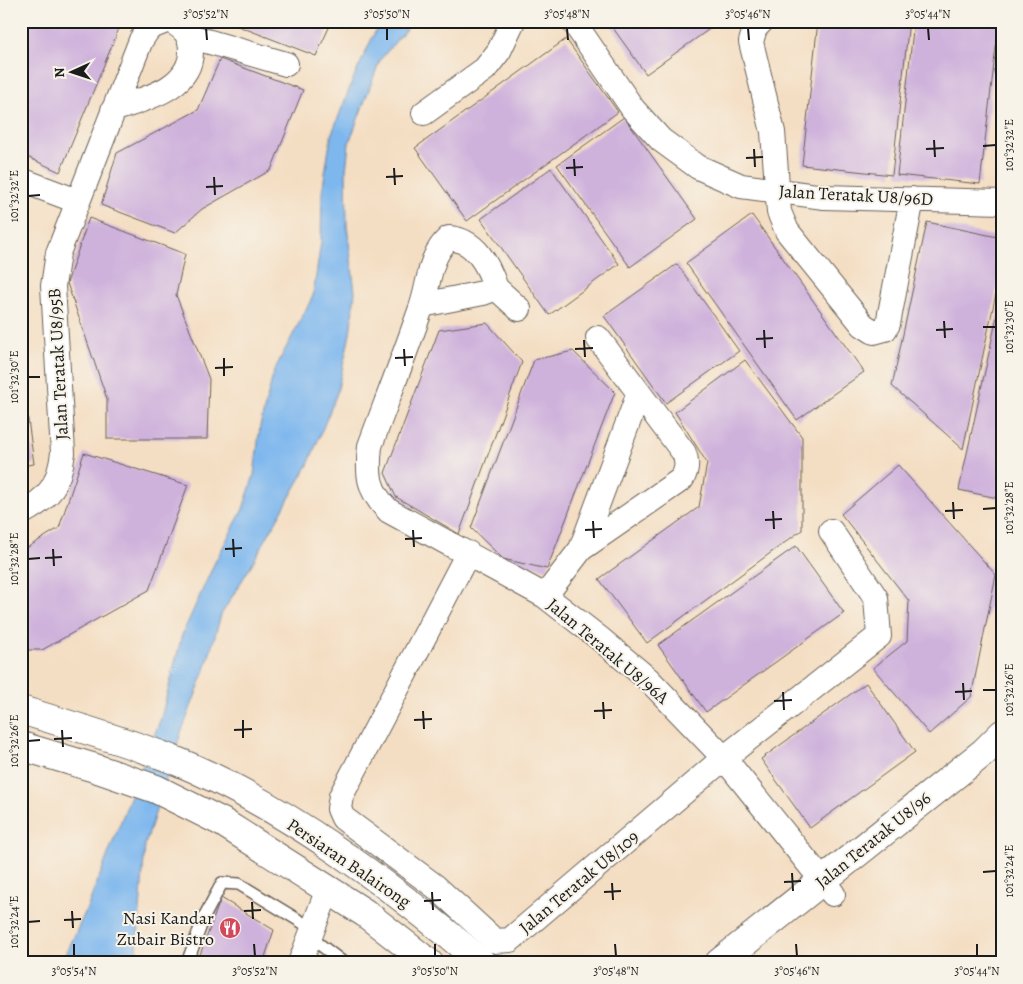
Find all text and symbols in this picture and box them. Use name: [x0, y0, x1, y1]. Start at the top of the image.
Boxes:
text: 3°05'52"N: [183, 6, 229, 22]
text: 3°05'50"N: [364, 6, 410, 22]
text: 3°05'48"N: [544, 6, 590, 22]
text: 3°05'46"N: [725, 6, 771, 22]
text: 3°05'44"N: [905, 6, 951, 22]
north arrow: [48, 48, 98, 98]
text: N: [50, 67, 69, 78]
text: 101°32'32"E: [1001, 119, 1017, 171]
text: 101°32'32"E: [6, 170, 22, 222]
street label: Jalan Teratak U8/96D: [778, 179, 934, 211]
street label: Jalan Teratak U8/95B: [42, 287, 74, 441]
text: 101°32'30"E: [1001, 300, 1017, 354]
text: 101°32'30"E: [6, 350, 22, 404]
text: 101°32'28"E: [1001, 481, 1017, 535]
text: 101°32'28"E: [6, 532, 22, 586]
street label: Jalan Teratak U8/96A: [542, 593, 675, 710]
text: 101°32'26"E: [1001, 664, 1017, 716]
text: 101°32'26"E: [6, 715, 22, 767]
street label: Jalan Teratak U8/96: [810, 786, 936, 894]
street label: Persiaran Balairong: [282, 813, 416, 913]
street label: Jalan Teratak U8/109: [514, 825, 644, 939]
text: 101°32'24"E: [1001, 845, 1017, 897]
text: 101°32'24"E: [6, 896, 22, 948]
place label: Nasi Kandar Zubair Bistro: [117, 906, 214, 951]
restaurant icon: Nasi Kandar Zubair Bistro: [218, 916, 242, 940]
text: 3°05'54"N: [51, 963, 97, 979]
text: 3°05'52"N: [232, 963, 278, 979]
text: 3°05'50"N: [412, 963, 458, 979]
text: 3°05'48"N: [593, 963, 639, 979]
text: 3°05'46"N: [774, 963, 820, 979]
text: 3°05'44"N: [954, 963, 1000, 979]

